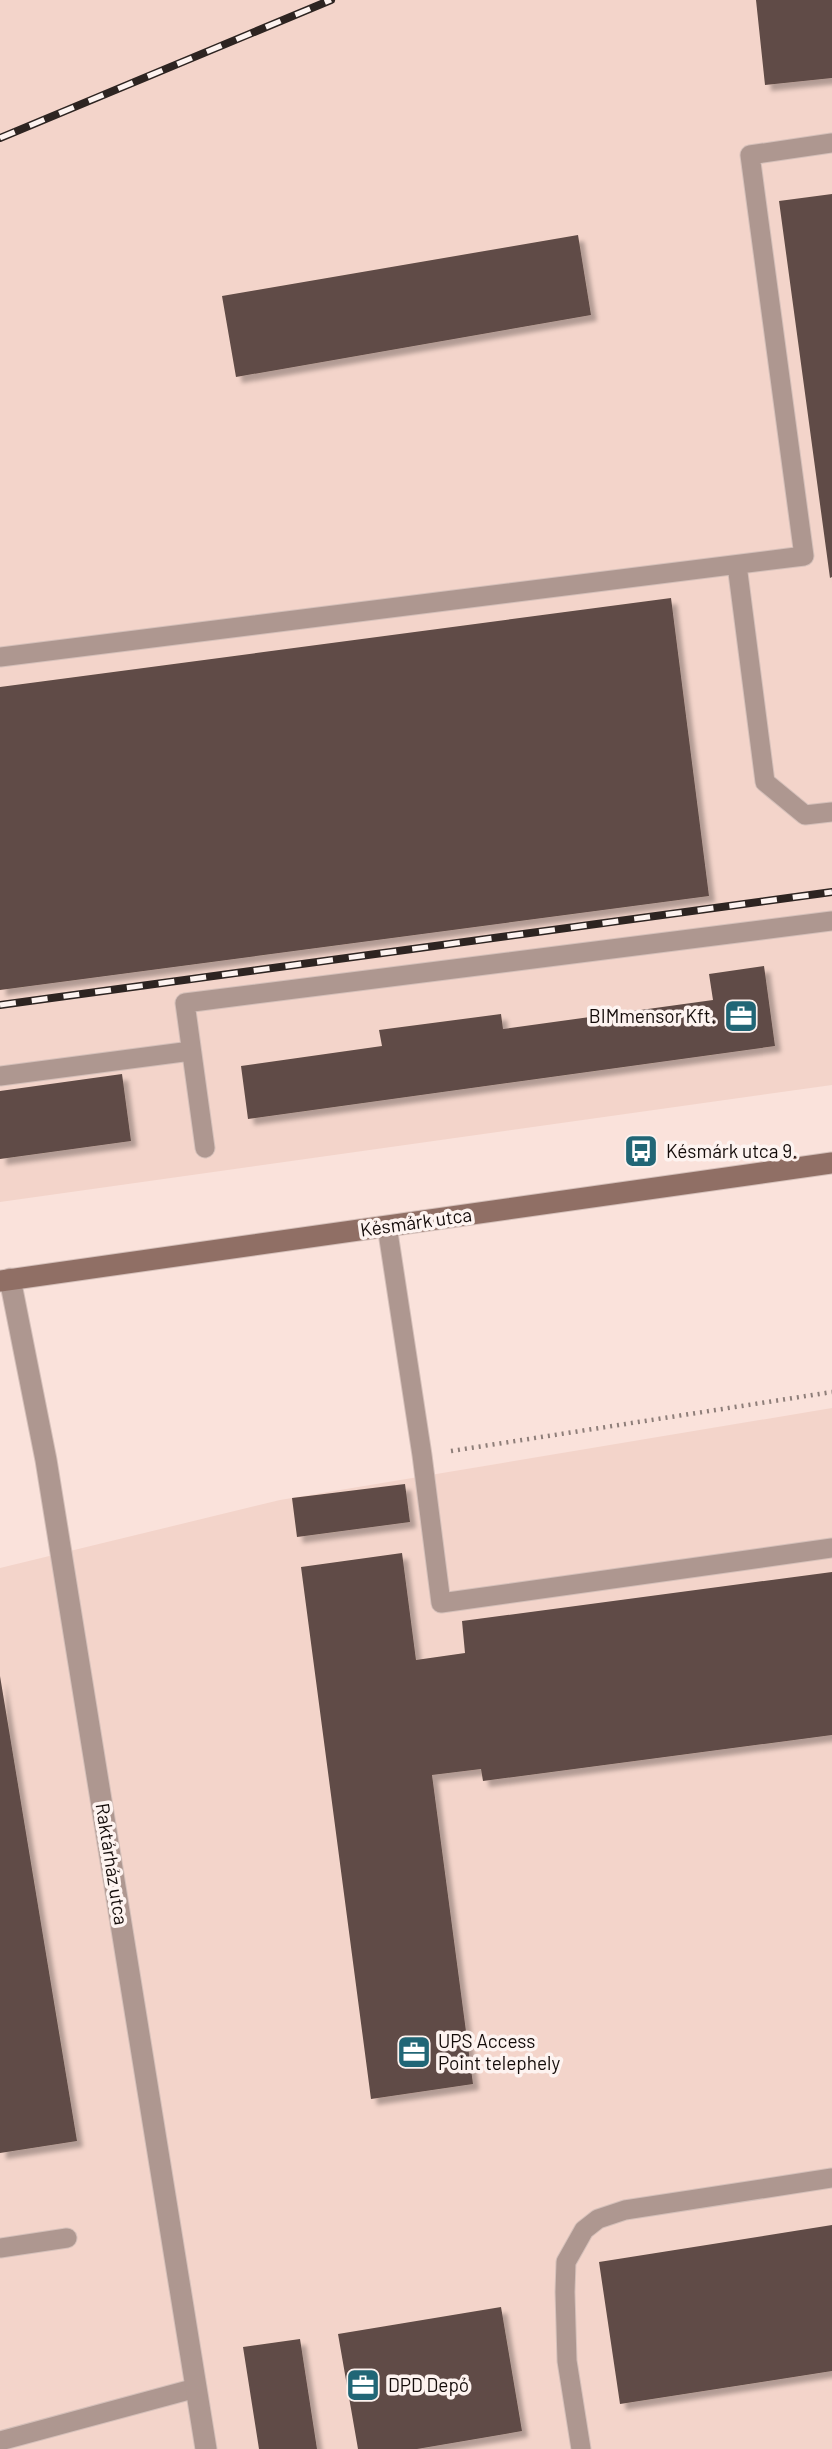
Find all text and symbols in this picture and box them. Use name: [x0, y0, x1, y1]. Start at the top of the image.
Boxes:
office icon: BIMmensor Kft.: [722, 997, 760, 1035]
place label: BIMmensor Kft.: [589, 1004, 716, 1027]
bus stop icon: Késmárk utca 9.: [622, 1132, 660, 1170]
place label: Késmárk utca 9.: [666, 1139, 797, 1162]
street label: Késmárk utca: [359, 1202, 473, 1241]
street label: Raktárház utca: [92, 1801, 133, 1926]
place label: UPS Access Point telephely: [438, 2029, 560, 2074]
office icon: UPS Access Point telephely: [395, 2033, 433, 2071]
office icon: DPD Depó: [344, 2366, 382, 2404]
place label: DPD Depó: [388, 2373, 469, 2396]

